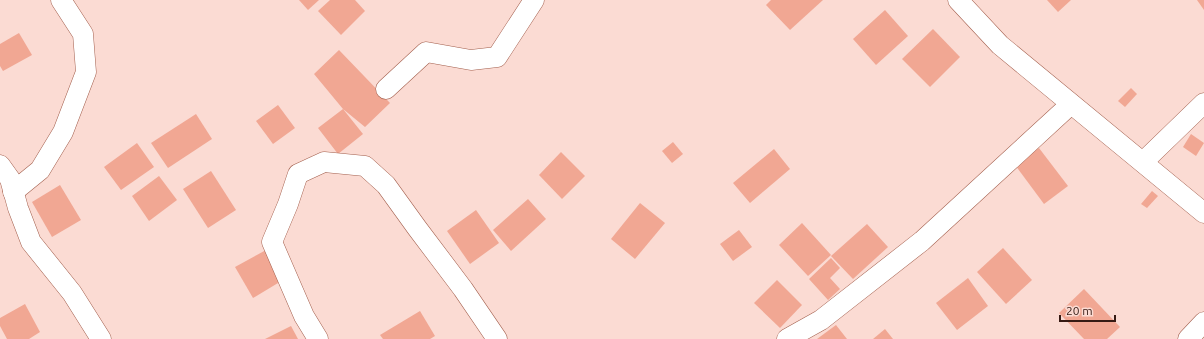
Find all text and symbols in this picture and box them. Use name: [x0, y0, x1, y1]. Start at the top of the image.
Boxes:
scale bar: [1060, 297, 1115, 323]
text: 20 m: [1066, 304, 1093, 317]

